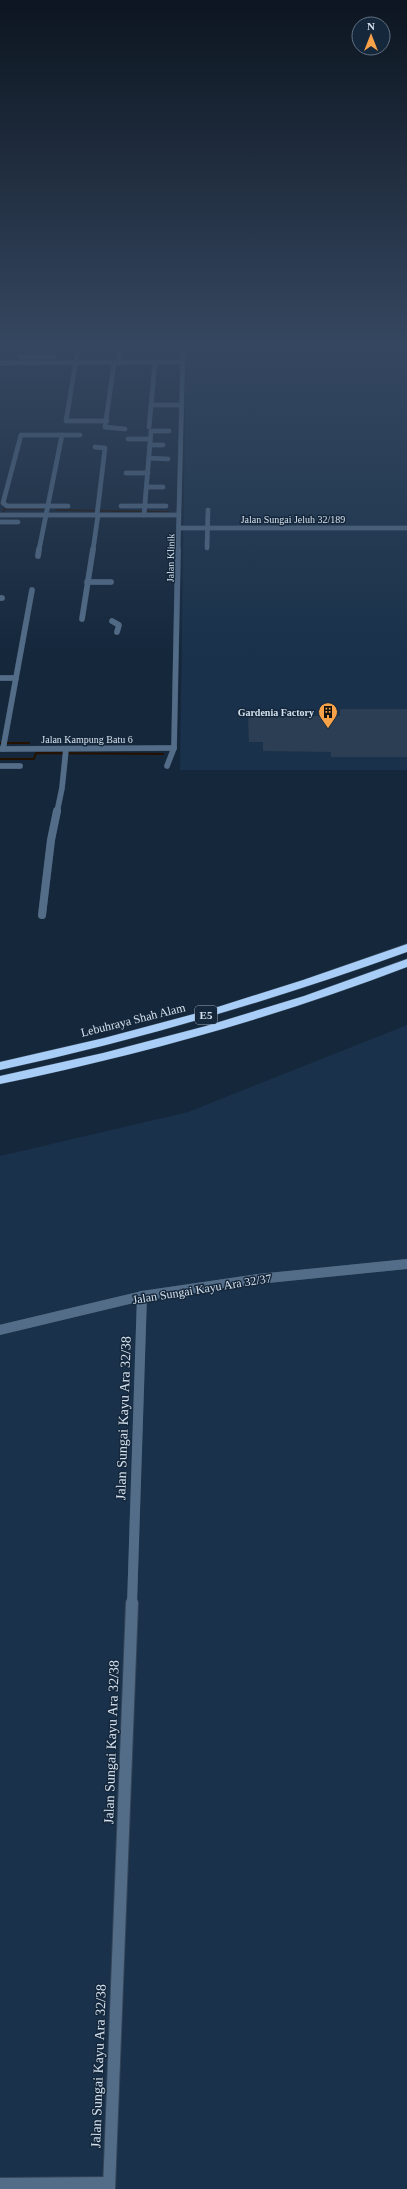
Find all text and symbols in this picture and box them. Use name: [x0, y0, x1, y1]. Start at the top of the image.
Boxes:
north arrow: [351, 16, 391, 56]
text: N: [367, 20, 375, 32]
street label: Jalan Sungai Jeluh 32/189: [241, 514, 345, 525]
street label: Jalan Klinik: [165, 534, 176, 582]
building icon: Gardenia Factory: [317, 701, 339, 729]
place label: Gardenia Factory: [238, 707, 314, 718]
street label: Jalan Kampung Batu 6: [41, 734, 133, 745]
street label: Lebuhraya Shah Alam: [79, 1000, 187, 1040]
road number: E5: [195, 1006, 217, 1024]
street label: Jalan Sungai Kayu Ara 32/37: [131, 1271, 273, 1307]
street label: Jalan Sungai Kayu Ara 32/38: [113, 1336, 134, 1500]
street label: Jalan Sungai Kayu Ara 32/38: [101, 1660, 122, 1824]
street label: Jalan Sungai Kayu Ara 32/38: [88, 1984, 109, 2148]

